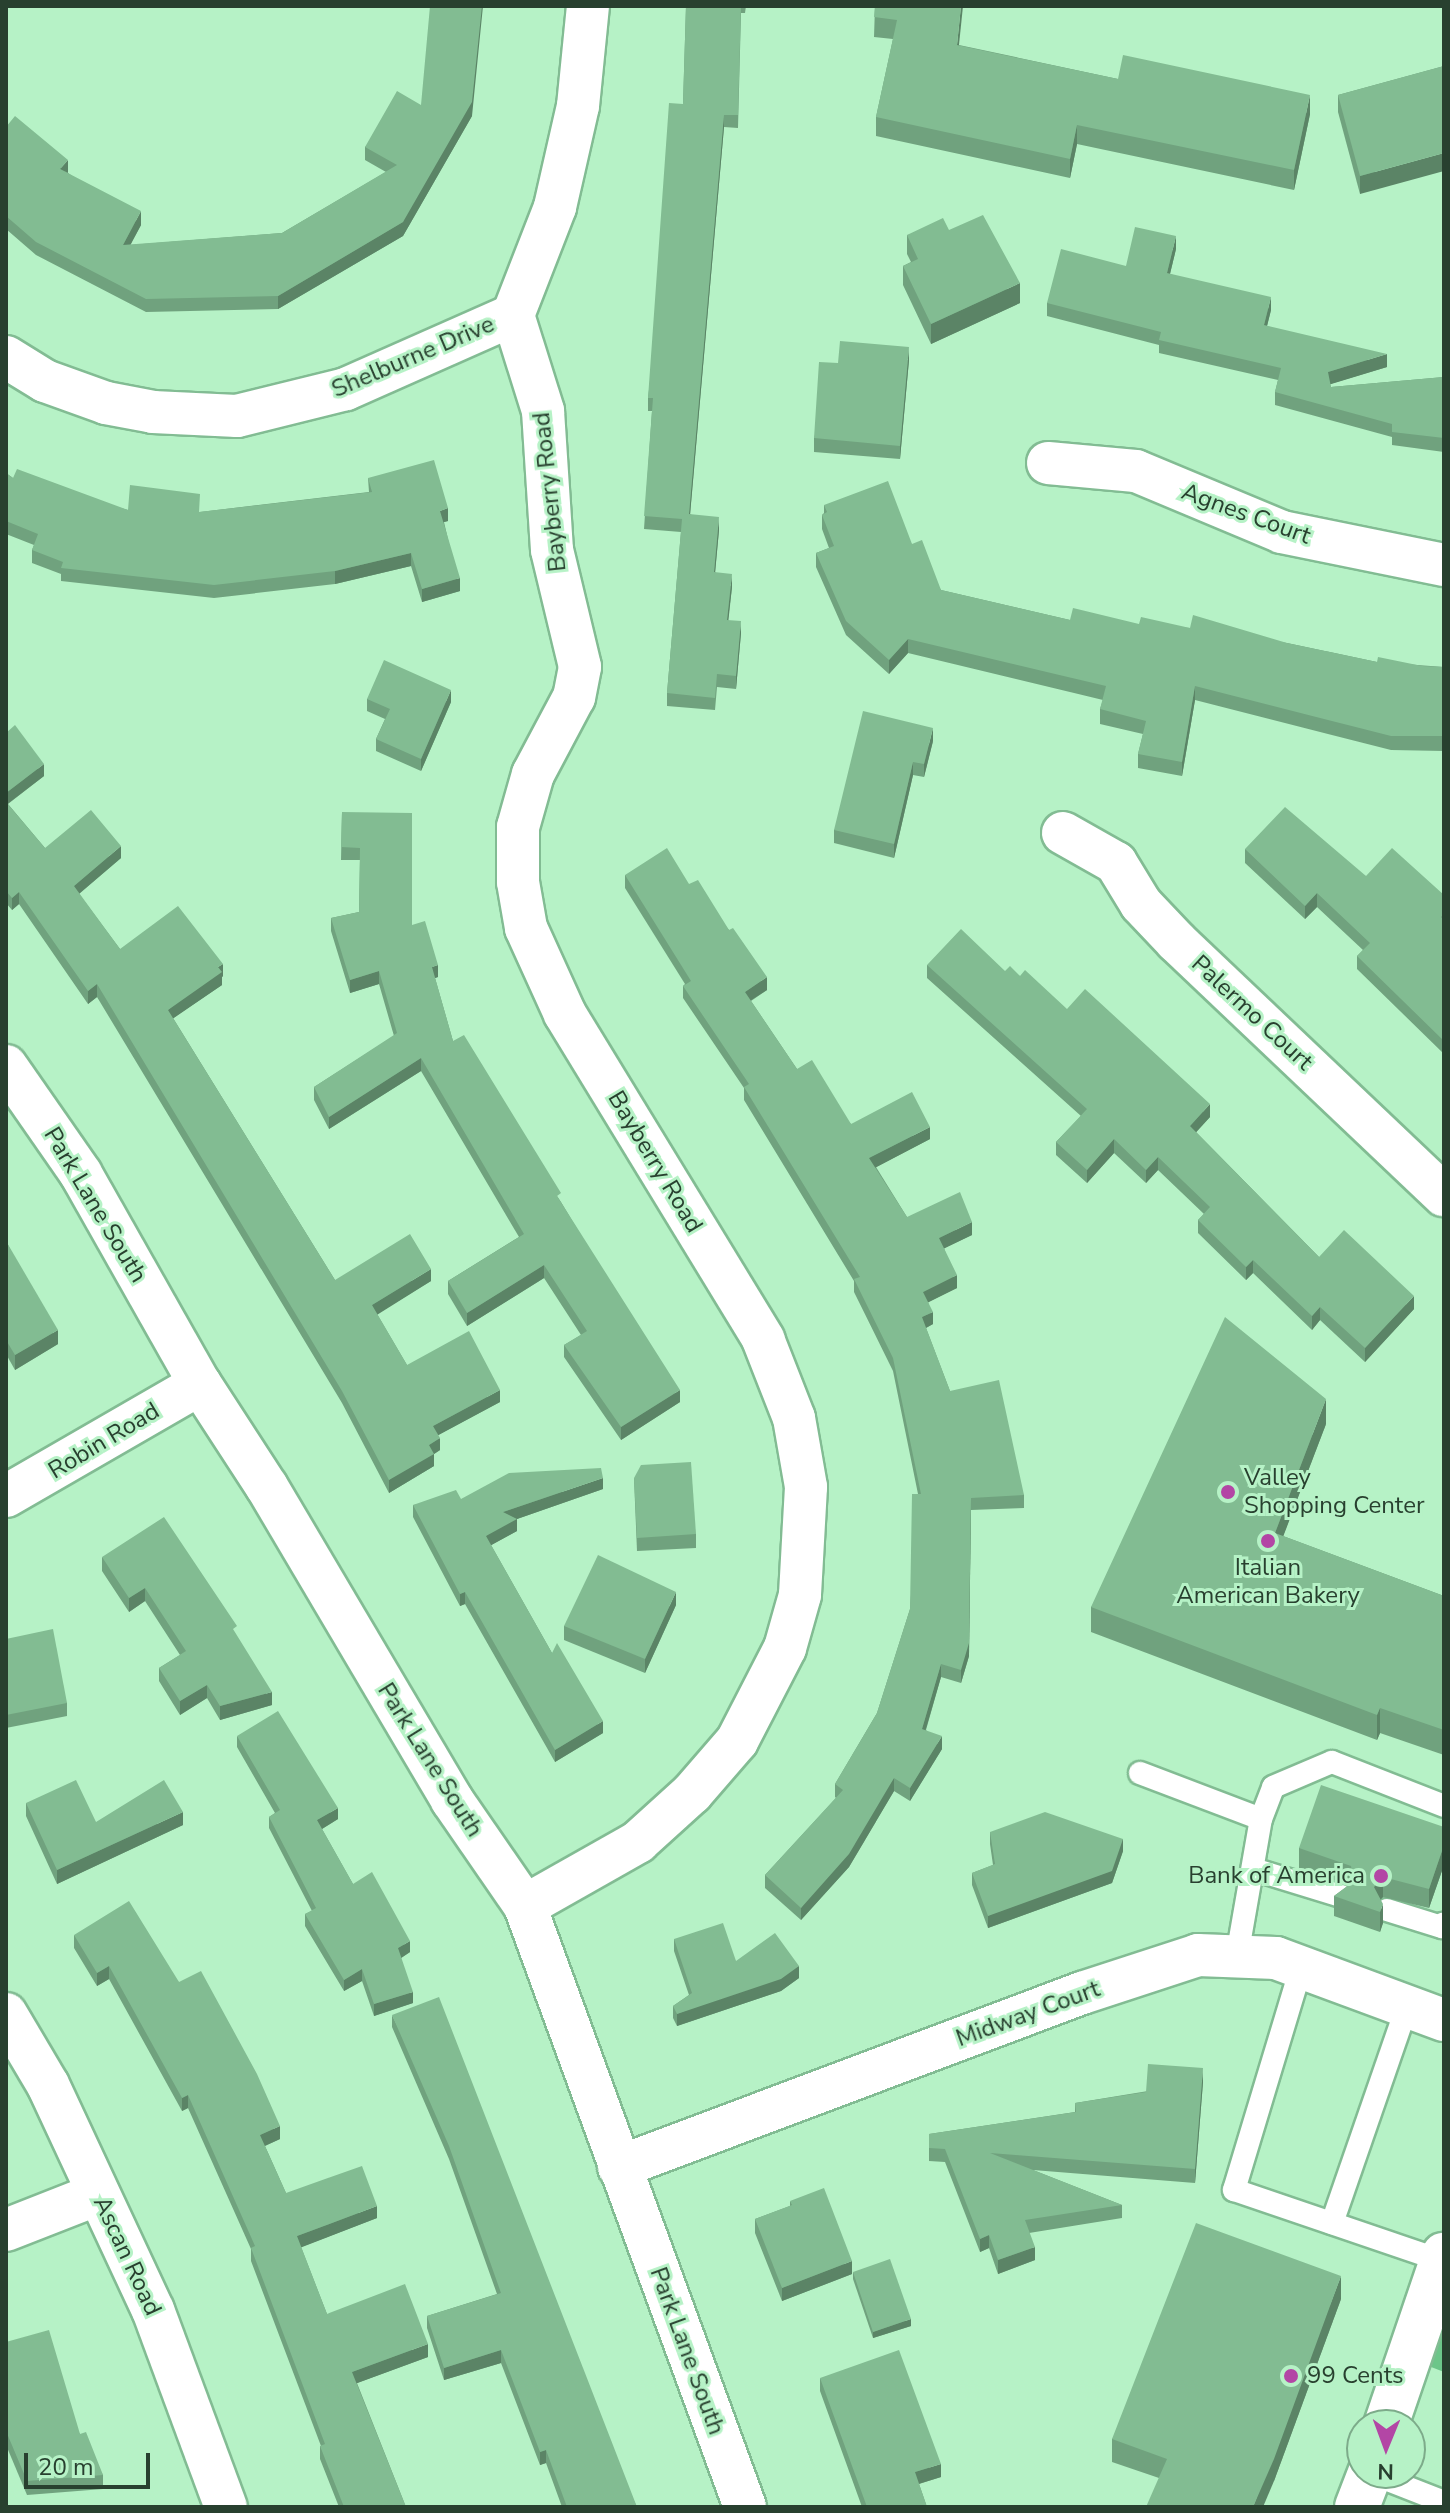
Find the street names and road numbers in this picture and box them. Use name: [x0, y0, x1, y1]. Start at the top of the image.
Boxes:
street label: Shelburne Drive: [327, 310, 499, 404]
street label: Bayberry Road: [527, 411, 573, 573]
street label: Agnes Court: [1178, 477, 1314, 551]
street label: Palermo Court: [1185, 949, 1319, 1077]
street label: Bayberry Road: [601, 1086, 709, 1238]
street label: Park Lane South: [37, 1122, 153, 1288]
street label: Robin Road: [43, 1397, 165, 1485]
street label: Park Lane South: [371, 1678, 489, 1842]
street label: Midway Court: [952, 1975, 1104, 2053]
street label: Ascan Road: [87, 2192, 167, 2320]
street label: Park Lane South: [643, 2263, 731, 2439]

